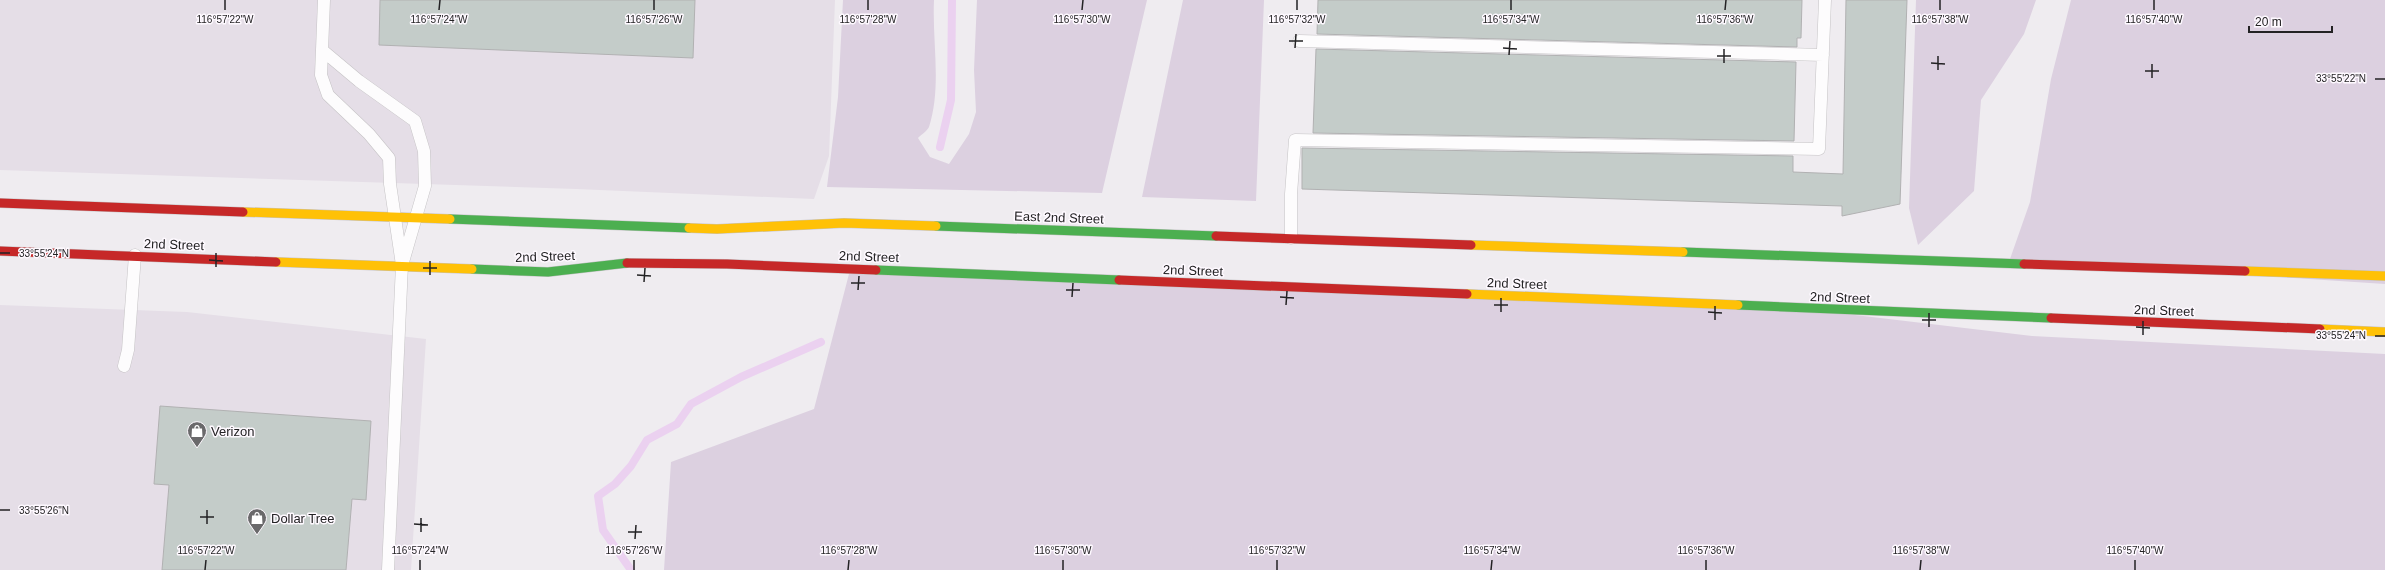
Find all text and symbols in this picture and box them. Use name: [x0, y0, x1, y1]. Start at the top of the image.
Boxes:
scale bar: [2249, 8, 2332, 34]
text: 116°57'22"W: [196, 14, 254, 25]
text: 116°57'24"W: [410, 14, 468, 25]
text: 116°57'26"W: [625, 14, 683, 25]
text: 116°57'28"W: [839, 14, 897, 25]
text: 116°57'30"W: [1053, 14, 1111, 25]
text: 116°57'32"W: [1268, 14, 1326, 25]
text: 116°57'34"W: [1482, 14, 1540, 25]
text: 116°57'36"W: [1696, 14, 1754, 25]
text: 116°57'38"W: [1911, 14, 1969, 25]
text: 116°57'40"W: [2125, 14, 2183, 25]
text: 20 m: [2255, 15, 2282, 29]
text: 33°55'22"N: [2316, 73, 2366, 84]
street label: East 2nd Street: [1014, 208, 1104, 227]
street label: 2nd Street: [144, 236, 205, 253]
text: 33°55'24"N: [19, 248, 69, 259]
street label: 2nd Street: [515, 248, 576, 265]
street label: 2nd Street: [839, 248, 900, 265]
street label: 2nd Street: [1163, 262, 1224, 279]
street label: 2nd Street: [1487, 275, 1548, 292]
street label: 2nd Street: [1810, 289, 1871, 306]
street label: 2nd Street: [2134, 302, 2195, 319]
text: 33°55'24"N: [2316, 330, 2366, 341]
shop icon: Verizon: [186, 420, 208, 448]
place label: Verizon: [211, 424, 254, 439]
text: 33°55'26"N: [19, 505, 69, 516]
shop icon: Dollar Tree: [246, 507, 268, 535]
place label: Dollar Tree: [271, 511, 335, 526]
text: 116°57'22"W: [177, 545, 235, 556]
text: 116°57'24"W: [391, 545, 449, 556]
text: 116°57'26"W: [605, 545, 663, 556]
text: 116°57'28"W: [820, 545, 878, 556]
text: 116°57'30"W: [1034, 545, 1092, 556]
text: 116°57'32"W: [1248, 545, 1306, 556]
text: 116°57'34"W: [1463, 545, 1521, 556]
text: 116°57'36"W: [1677, 545, 1735, 556]
text: 116°57'38"W: [1892, 545, 1950, 556]
text: 116°57'40"W: [2106, 545, 2164, 556]

